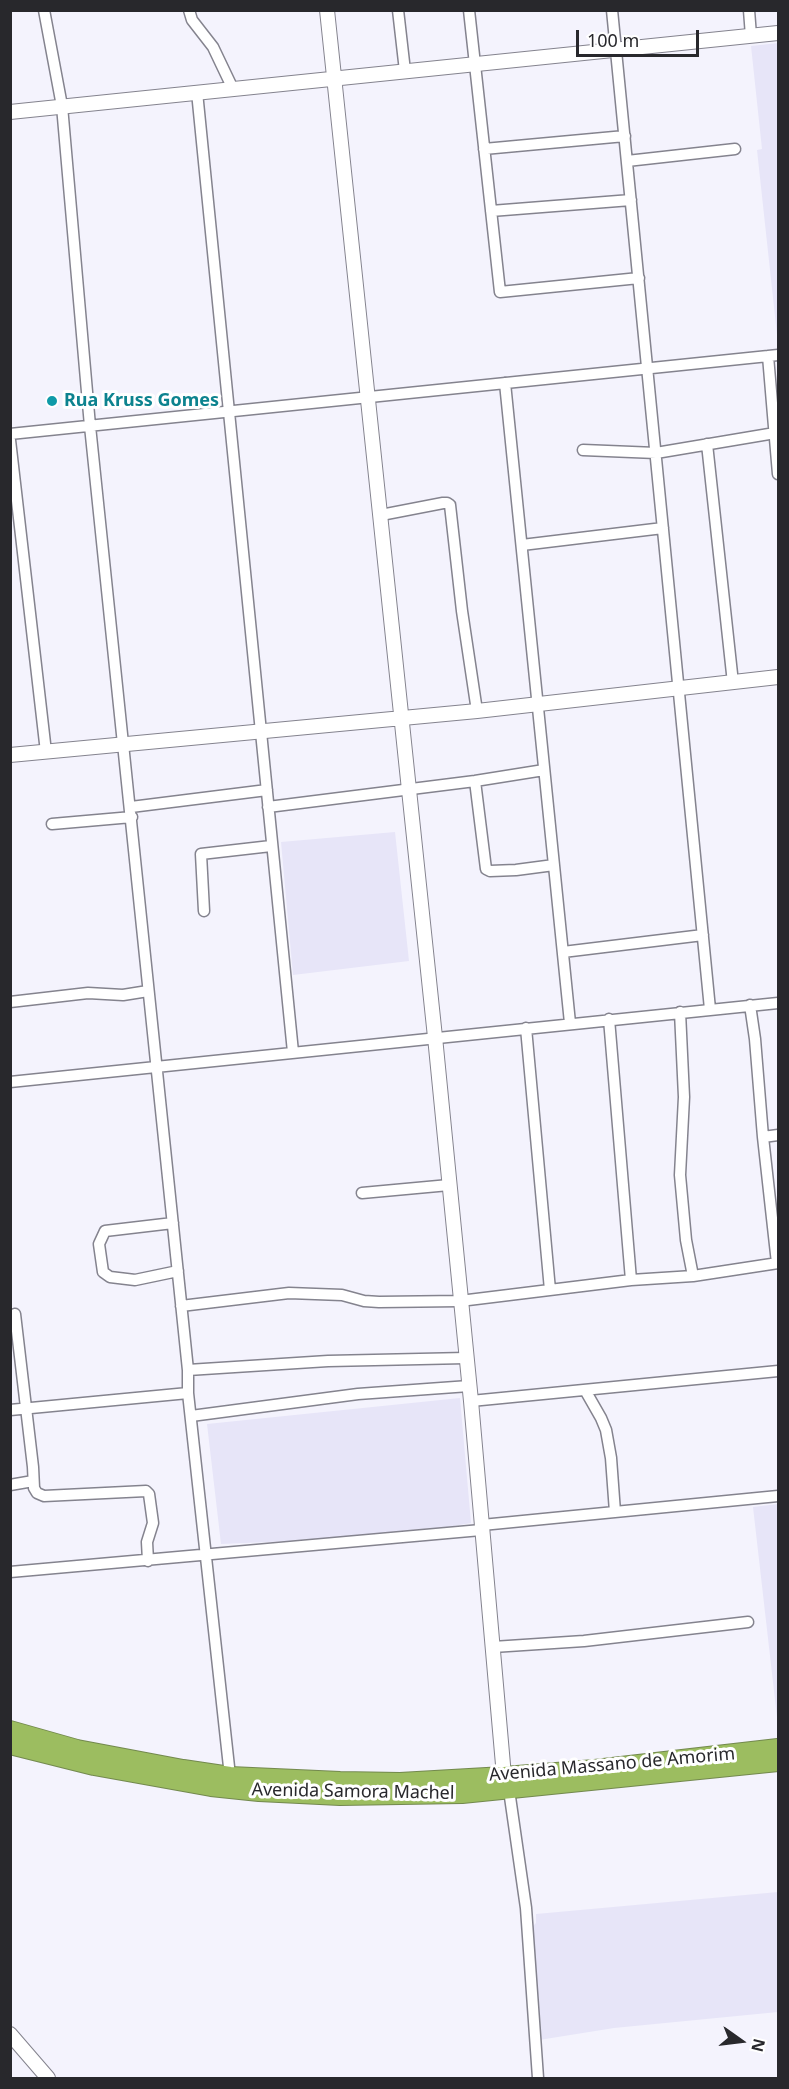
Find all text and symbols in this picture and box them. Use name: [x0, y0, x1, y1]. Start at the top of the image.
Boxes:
scale bar: [579, 18, 702, 56]
text: 100 m: [587, 28, 639, 52]
place label: Rua Kruss Gomes: [64, 390, 219, 412]
marker: Rua Kruss Gomes: [45, 394, 59, 408]
street label: Avenida Massano de Amorim: [488, 1743, 736, 1787]
street label: Avenida Samora Machel: [251, 1779, 455, 1805]
north arrow: [711, 2011, 771, 2071]
text: N: [746, 2036, 771, 2054]

